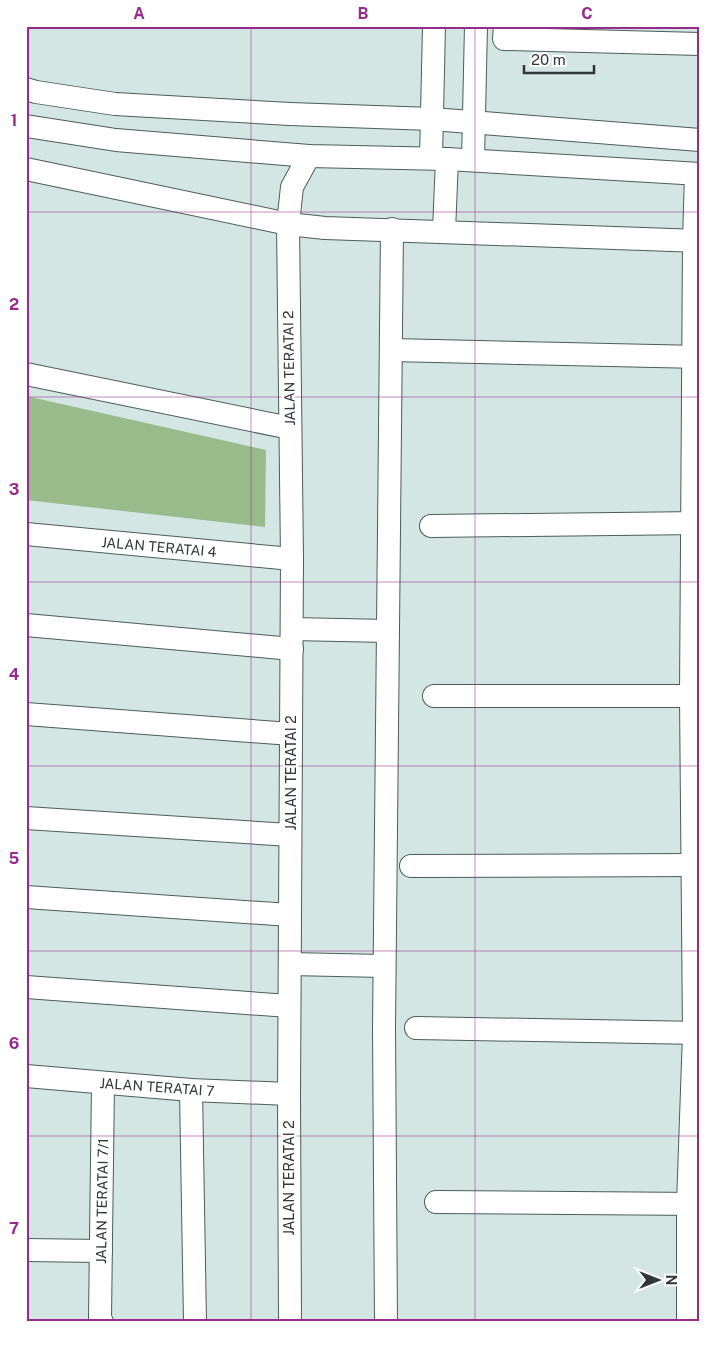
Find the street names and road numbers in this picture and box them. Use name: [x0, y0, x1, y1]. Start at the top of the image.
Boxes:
street label: JALAN TERATAI 2: [280, 310, 298, 426]
street label: JALAN TERATAI 4: [101, 534, 217, 560]
street label: JALAN TERATAI 2: [283, 715, 299, 831]
street label: JALAN TERATAI 7: [99, 1075, 215, 1099]
street label: JALAN TERATAI 2: [281, 1120, 297, 1236]
street label: JALAN TERATAI 7/1: [93, 1138, 111, 1264]

